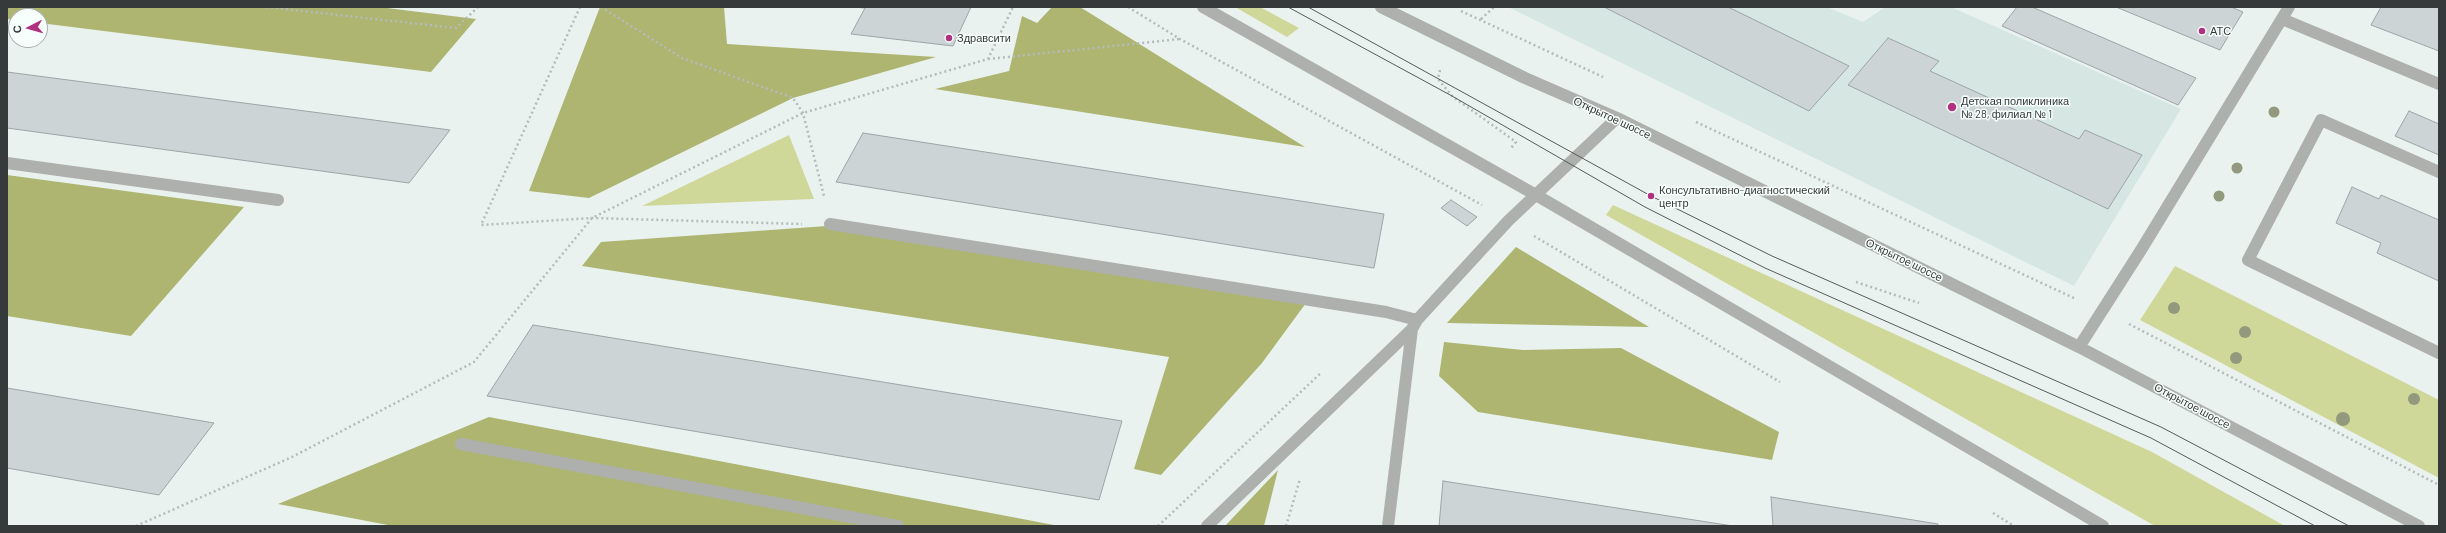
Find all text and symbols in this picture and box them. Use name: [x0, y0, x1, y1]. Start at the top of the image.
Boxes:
north arrow: [8, 8, 48, 48]
place label: АТС: [2210, 24, 2231, 38]
text: С: [10, 25, 23, 34]
marker: АТС: [2197, 26, 2207, 36]
place label: Здравсити: [957, 31, 1011, 45]
marker: Здравсити: [944, 33, 954, 43]
street label: Открытое шоссе: [1571, 94, 1653, 142]
place label: Детская поликлиника № 28, филиал № 1: [1961, 94, 2069, 120]
marker: Детская поликлиника № 28, филиал № 1: [1946, 101, 1958, 113]
place label: Консультативно-диагностический центр: [1659, 183, 1830, 209]
marker: Консультативно-диагностический центр: [1646, 191, 1656, 201]
street label: Открытое шоссе: [1863, 236, 1945, 284]
street label: Открытое шоссе: [2152, 380, 2232, 432]

